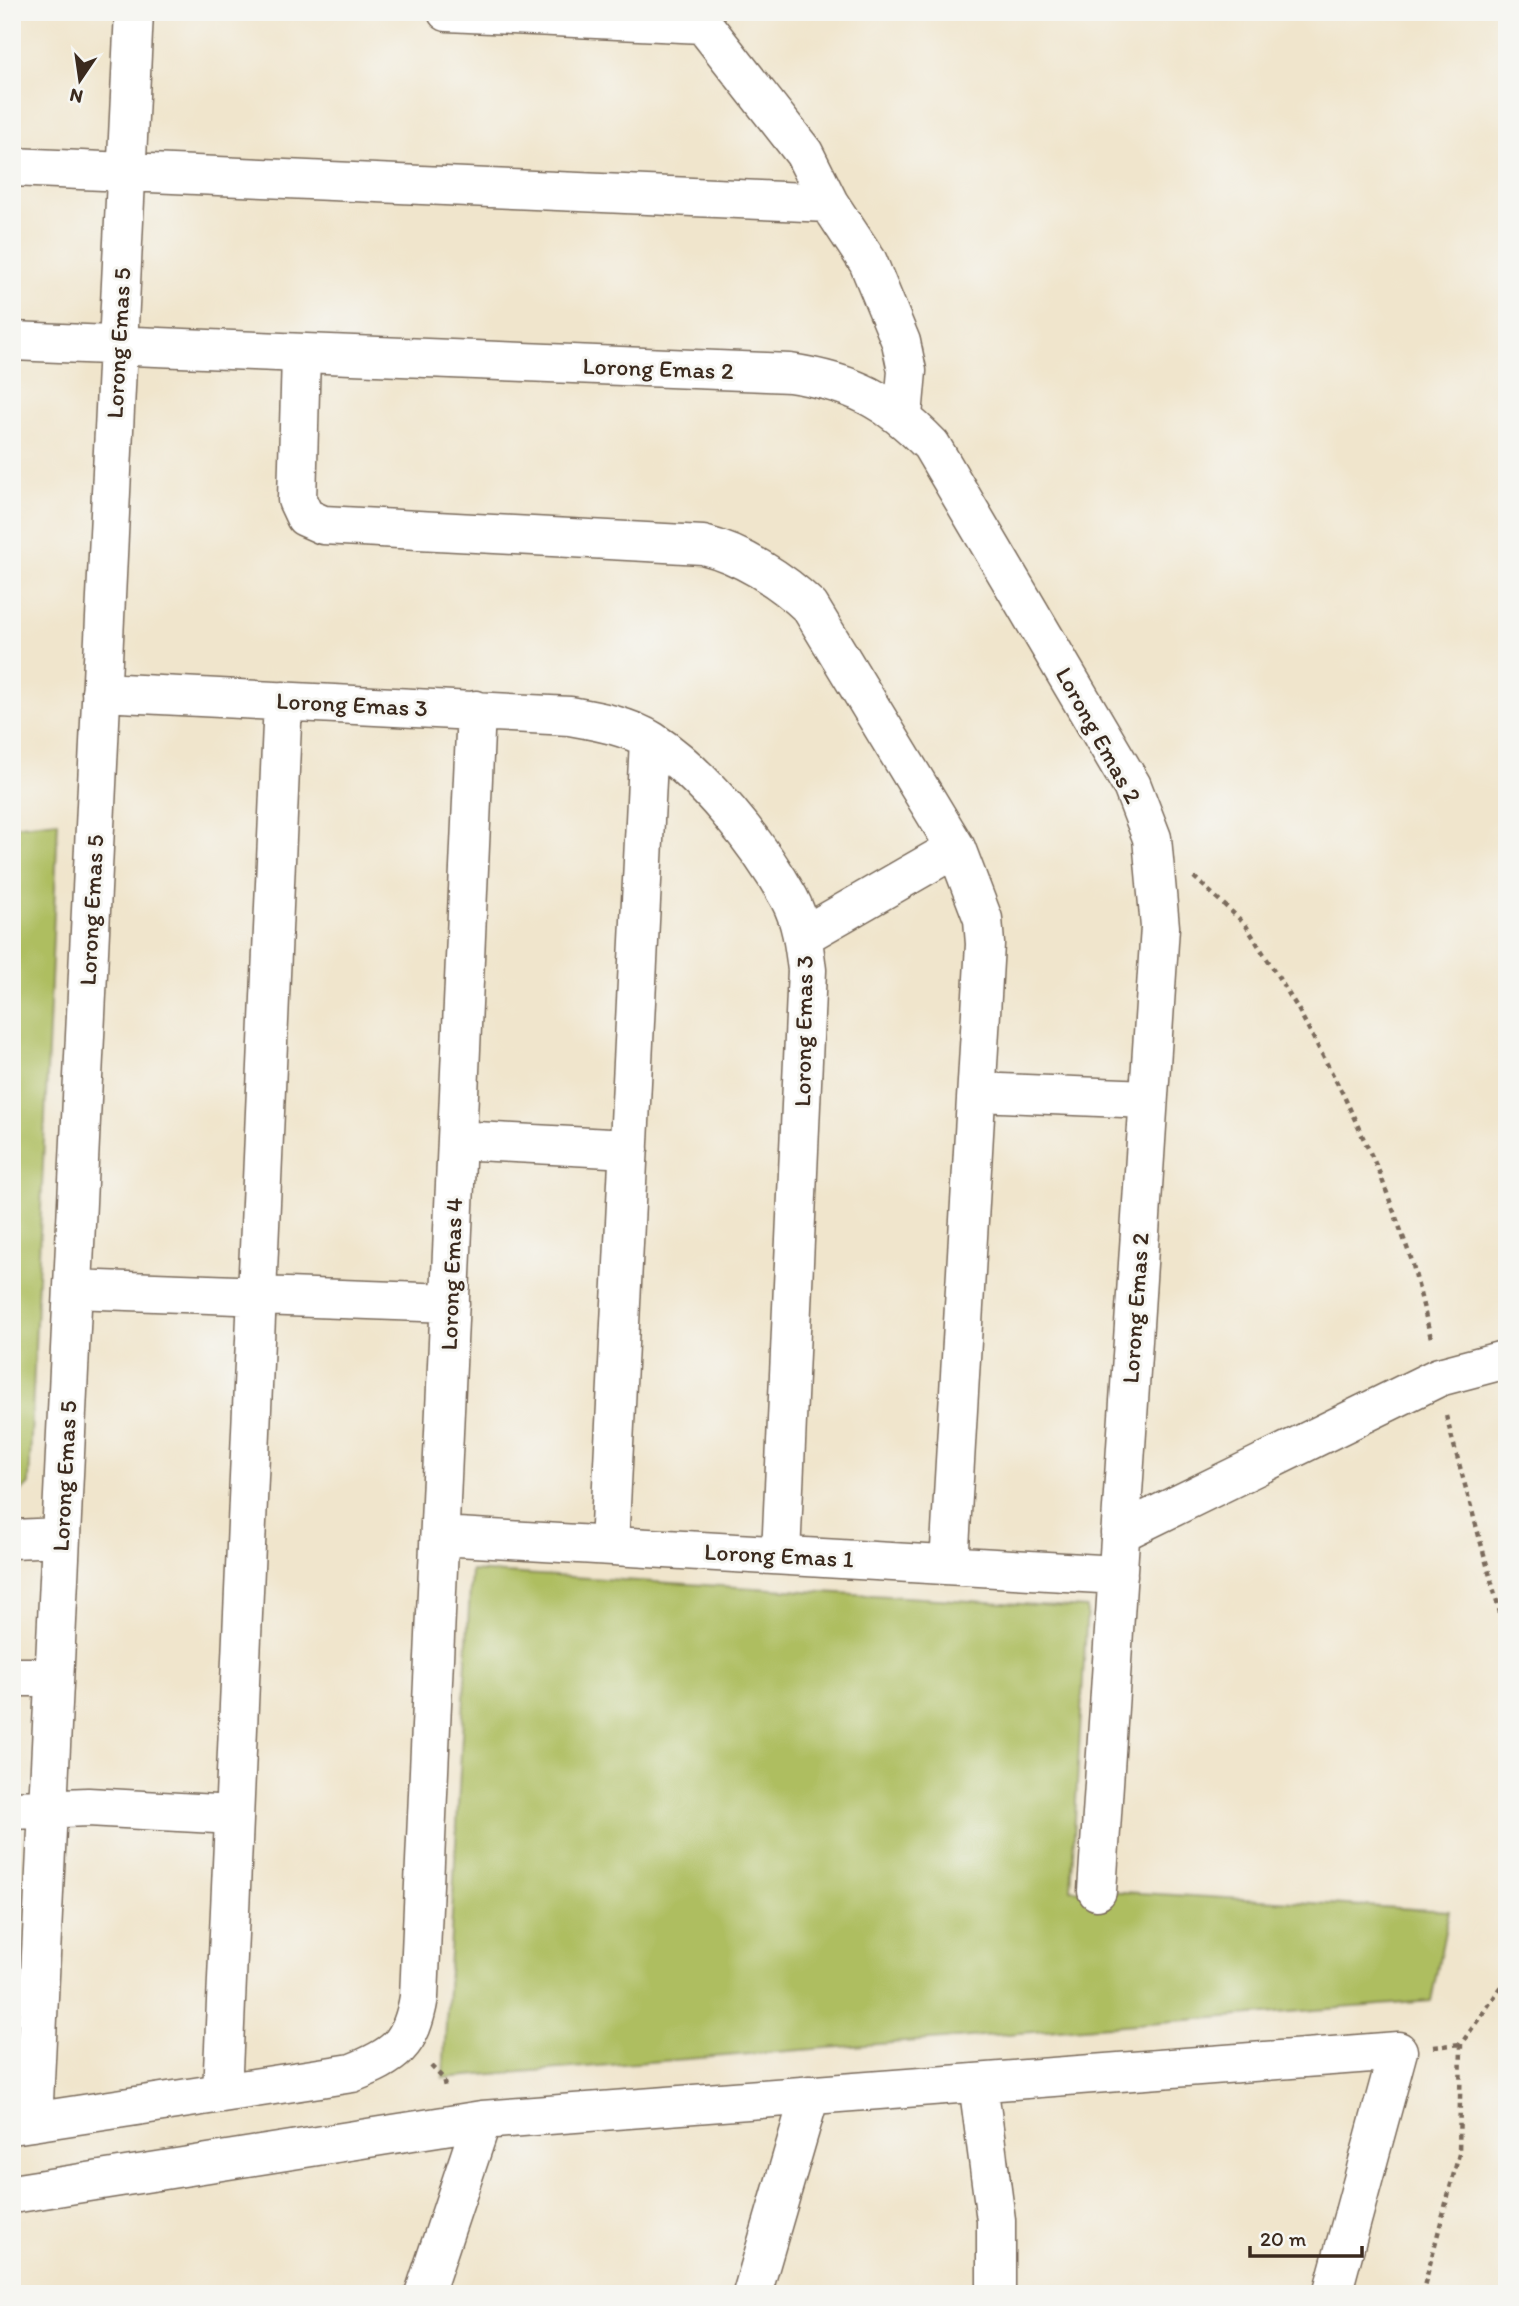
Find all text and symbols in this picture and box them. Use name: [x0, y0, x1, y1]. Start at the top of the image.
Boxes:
north arrow: [46, 46, 116, 116]
text: N: [67, 83, 85, 109]
street label: Lorong Emas 5: [100, 267, 136, 419]
street label: Lorong Emas 2: [582, 351, 734, 385]
street label: Lorong Emas 2: [1050, 662, 1149, 808]
street label: Lorong Emas 3: [276, 686, 428, 722]
street label: Lorong Emas 5: [73, 834, 109, 986]
street label: Lorong Emas 3: [787, 955, 819, 1107]
street label: Lorong Emas 4: [434, 1197, 468, 1351]
street label: Lorong Emas 2: [1115, 1231, 1155, 1384]
street label: Lorong Emas 5: [46, 1400, 82, 1552]
street label: Lorong Emas 1: [703, 1537, 855, 1573]
scale bar: [1250, 2215, 1362, 2259]
text: 20 m: [1260, 2226, 1307, 2251]

